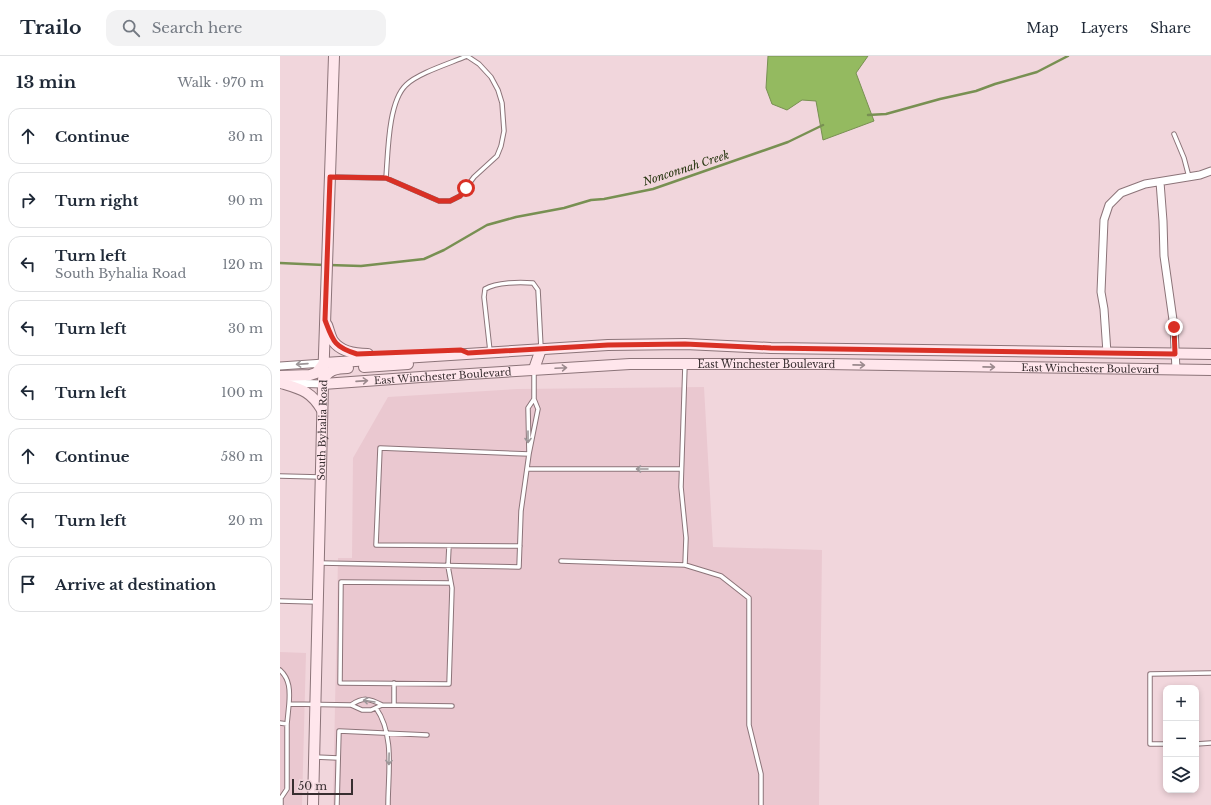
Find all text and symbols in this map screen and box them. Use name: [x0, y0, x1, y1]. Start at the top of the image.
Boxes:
search box: [106, 10, 386, 46]
text: Trailo: [20, 16, 82, 39]
icon: search: [120, 17, 142, 39]
text: Search here: [152, 18, 242, 37]
text: Map: [1026, 19, 1059, 37]
text: Layers: [1081, 19, 1128, 37]
text: Share: [1150, 19, 1191, 37]
text: 13 min: [16, 72, 76, 93]
text: Walk · 970 m: [178, 74, 264, 91]
icon: ahead: [17, 125, 39, 147]
text: Continue: [55, 127, 130, 146]
text: 30 m: [228, 128, 263, 145]
water label: Nonconnah Creek: [640, 147, 731, 189]
route start: [457, 179, 475, 197]
icon: right: [17, 189, 39, 211]
text: Turn right: [55, 191, 138, 210]
text: 90 m: [228, 192, 263, 209]
text: Turn left: [55, 246, 126, 265]
icon: left: [17, 253, 39, 275]
text: 120 m: [222, 256, 263, 273]
text: South Byhalia Road: [55, 265, 186, 282]
icon: left: [17, 317, 39, 339]
route end: [1165, 318, 1183, 336]
text: Turn left: [55, 319, 126, 338]
text: 30 m: [228, 320, 263, 337]
street label: East Winchester Boulevard: [697, 357, 836, 371]
one-way arrow: [296, 361, 309, 368]
one-way arrow: [852, 361, 865, 369]
street label: East Winchester Boulevard: [1021, 361, 1160, 376]
one-way arrow: [982, 363, 995, 371]
one-way arrow: [554, 364, 567, 372]
street label: East Winchester Boulevard: [373, 365, 512, 387]
one-way arrow: [355, 378, 368, 385]
street label: South Byhalia Road: [314, 379, 330, 481]
icon: left: [17, 381, 39, 403]
text: Turn left: [55, 383, 126, 402]
text: 100 m: [221, 384, 263, 401]
one-way arrow: [525, 430, 532, 443]
icon: ahead: [17, 445, 39, 467]
text: Continue: [55, 447, 130, 466]
text: 580 m: [221, 448, 263, 465]
one-way arrow: [636, 465, 649, 473]
icon: left: [17, 509, 39, 531]
text: Turn left: [55, 511, 126, 530]
text: 20 m: [228, 512, 263, 529]
icon: arrive: [17, 573, 39, 595]
text: Arrive at destination: [55, 575, 216, 594]
map controls: [1163, 685, 1199, 793]
button: +: [1163, 685, 1199, 721]
one-way arrow: [363, 696, 376, 704]
button: −: [1163, 721, 1199, 757]
one-way arrow: [385, 752, 392, 765]
button: layers: [1163, 757, 1199, 793]
scale bar: [292, 777, 353, 796]
text: 50 m: [298, 779, 327, 793]

